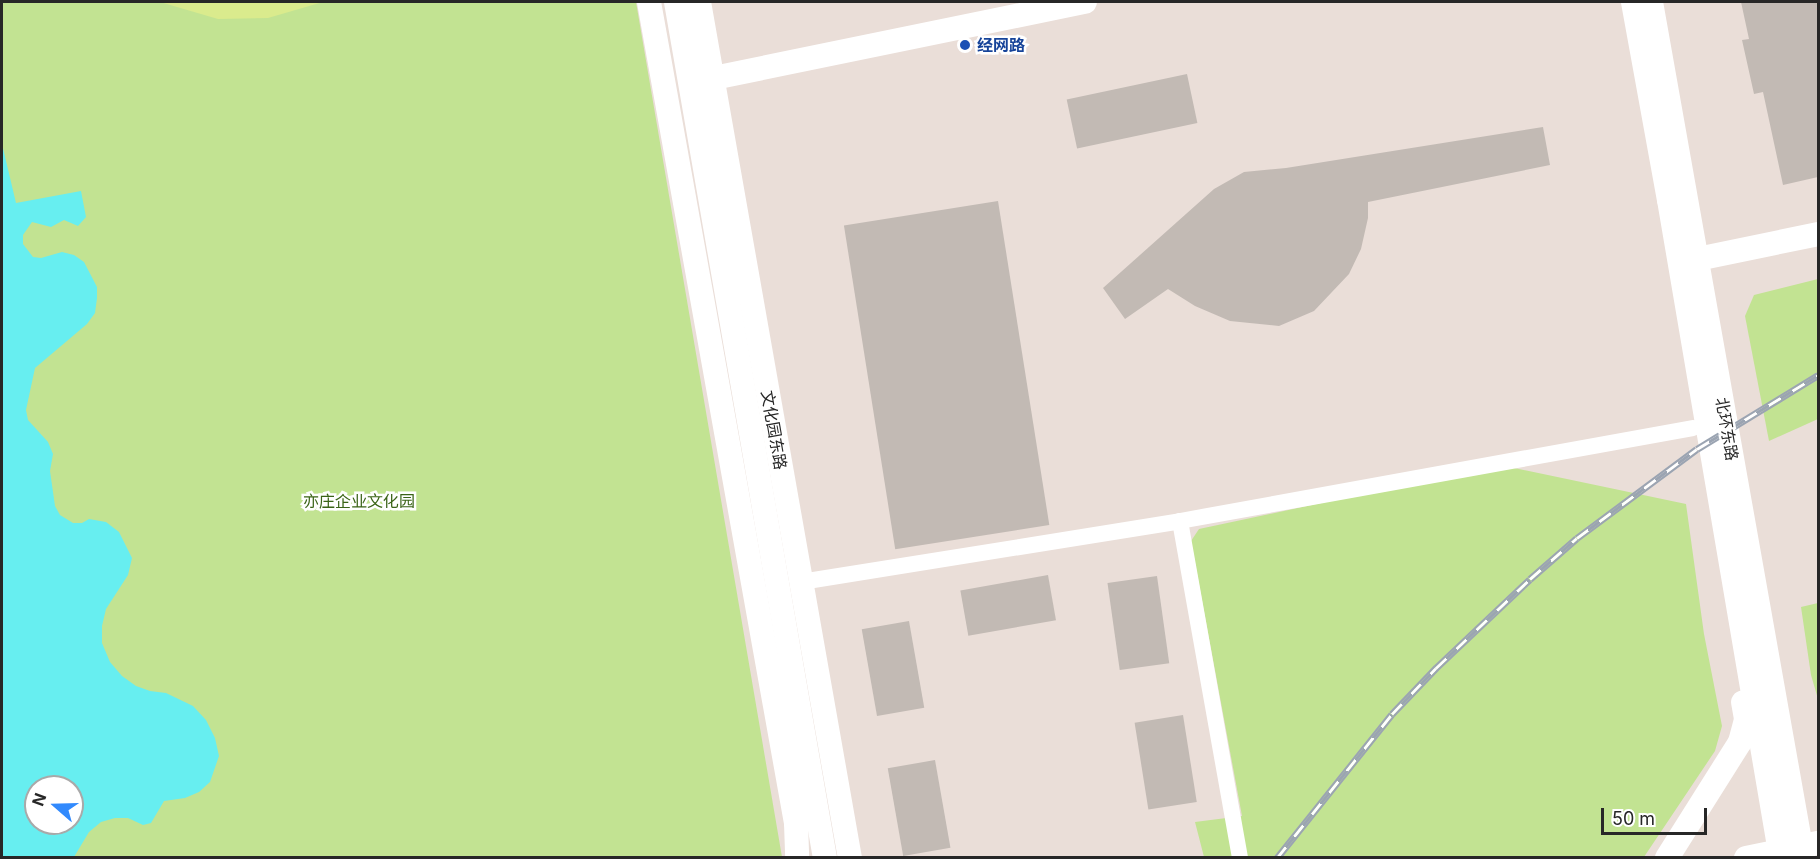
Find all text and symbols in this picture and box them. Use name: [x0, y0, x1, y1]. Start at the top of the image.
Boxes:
place label: 经网路: [977, 35, 1025, 55]
marker: 经网路: [958, 38, 972, 52]
street label: 文化园东路: [758, 389, 790, 471]
street label: 北环东路: [1712, 396, 1742, 462]
park label: 亦庄企业文化园: [303, 491, 415, 511]
north arrow: [24, 775, 84, 835]
text: N: [27, 790, 50, 809]
scale bar: [1604, 796, 1710, 834]
text: 50 m: [1612, 808, 1655, 829]

